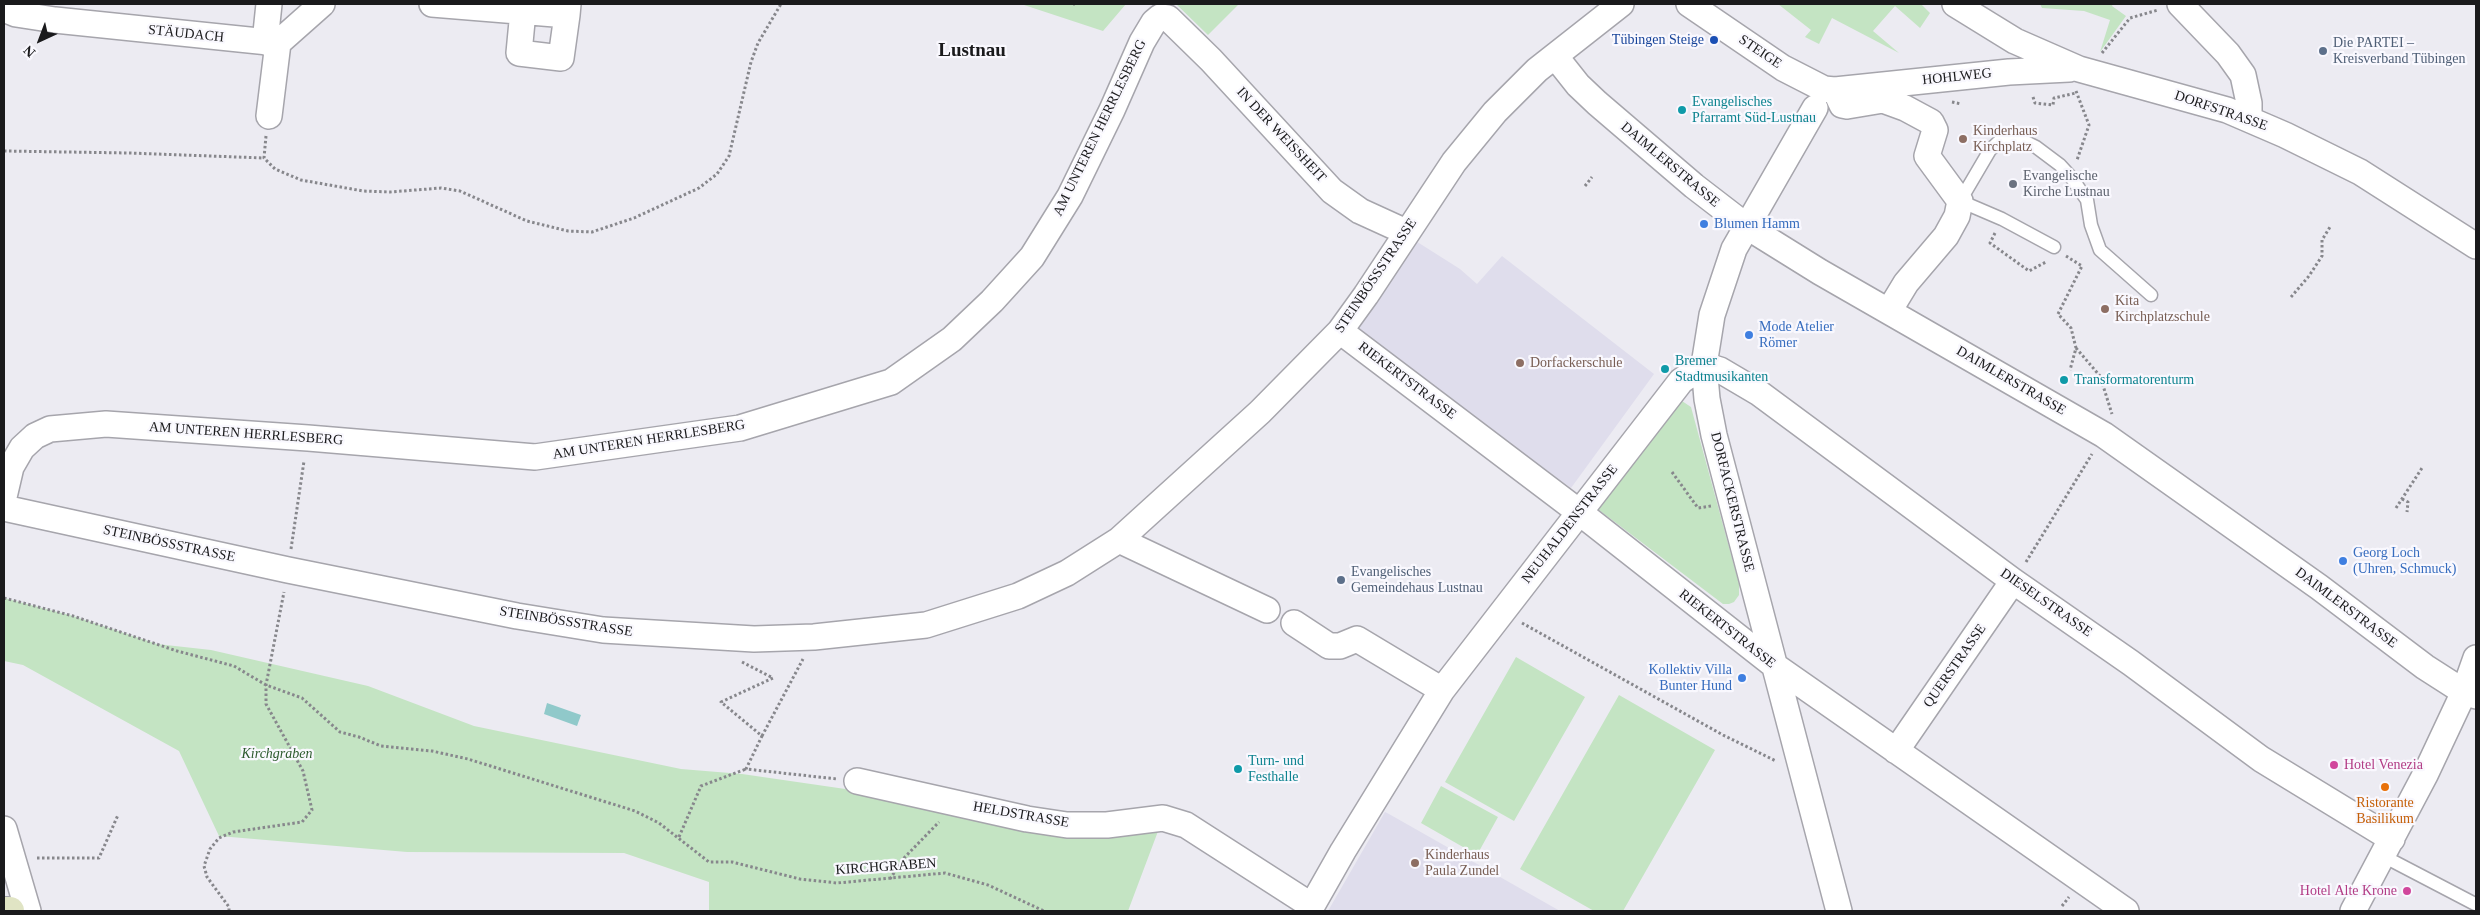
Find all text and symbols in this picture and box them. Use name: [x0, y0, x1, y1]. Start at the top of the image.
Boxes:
north arrow: [15, 15, 65, 65]
street label: STÄUDACH: [147, 22, 225, 46]
place label: Tübingen Steige: [1612, 32, 1704, 48]
street label: STEIGE: [1735, 32, 1785, 72]
marker: Tübingen Steige: [1708, 34, 1720, 46]
place label: Die PARTEI – Kreisverband Tübingen: [2333, 35, 2466, 68]
street label: AM UNTEREN HERRLESBERG: [1050, 37, 1150, 219]
district label: Lustnau: [938, 40, 1006, 62]
text: N: [21, 42, 38, 60]
marker: Die PARTEI – Kreisverband Tübingen: [2317, 45, 2329, 57]
street label: HOHLWEG: [1921, 65, 1993, 89]
street label: IN DER WEISSHEIT: [1233, 84, 1329, 186]
street label: DORFSTRASSE: [2172, 87, 2270, 135]
place label: Evangelisches Pfarramt Süd-Lustnau: [1692, 94, 1816, 126]
marker: Evangelisches Pfarramt Süd-Lustnau: [1676, 104, 1688, 116]
street label: DAIMLERSTRASSE: [1617, 119, 1723, 211]
place label: Kinderhaus Kirchplatz: [1973, 123, 2038, 156]
marker: Kinderhaus Kirchplatz: [1957, 133, 1969, 145]
place label: Evangelische Kirche Lustnau: [2023, 168, 2110, 200]
marker: Evangelische Kirche Lustnau: [2007, 178, 2019, 190]
street label: STEINBÖSSSTRASSE: [1331, 216, 1421, 336]
place label: Blumen Hamm: [1714, 216, 1800, 232]
marker: Blumen Hamm: [1698, 218, 1710, 230]
place label: Kita Kirchplatzschule: [2115, 293, 2210, 326]
marker: Kita Kirchplatzschule: [2099, 303, 2111, 315]
place label: Mode Atelier Römer: [1759, 319, 1834, 352]
marker: Mode Atelier Römer: [1743, 329, 1755, 341]
street label: RIEKERTSTRASSE: [1355, 339, 1459, 423]
street label: DAIMLERSTRASSE: [1953, 343, 2069, 419]
place label: Bremer Stadtmusikanten: [1675, 353, 1768, 386]
place label: Dorfackerschule: [1530, 355, 1623, 371]
marker: Dorfackerschule: [1514, 357, 1526, 369]
marker: Bremer Stadtmusikanten: [1659, 363, 1671, 375]
place label: Transformatorenturm: [2074, 372, 2194, 388]
marker: Transformatorenturm: [2058, 374, 2070, 386]
street label: AM UNTEREN HERRLESBERG: [552, 416, 746, 464]
street label: AM UNTEREN HERRLESBERG: [148, 419, 344, 449]
street label: DORFACKERSTRASSE: [1706, 430, 1758, 574]
street label: NEUHALDENSTRASSE: [1518, 461, 1622, 587]
street label: STEINBÖSSSTRASSE: [101, 522, 237, 566]
place label: Georg Loch (Uhren, Schmuck): [2353, 545, 2456, 578]
marker: Georg Loch (Uhren, Schmuck): [2337, 555, 2349, 567]
place label: Evangelisches Gemeindehaus Lustnau: [1351, 564, 1483, 596]
street label: DAIMLERSTRASSE: [2292, 564, 2400, 652]
street label: DIESELSTRASSE: [1997, 565, 2095, 641]
marker: Evangelisches Gemeindehaus Lustnau: [1335, 574, 1347, 586]
street label: RIEKERTSTRASSE: [1675, 586, 1779, 672]
street label: STEINBÖSSSTRASSE: [498, 603, 634, 641]
street label: QUERSTRASSE: [1920, 621, 1990, 711]
place label: Kollektiv Villa Bunter Hund: [1648, 662, 1732, 694]
marker: Kollektiv Villa Bunter Hund: [1736, 672, 1748, 684]
park label: Kirchgraben: [241, 746, 313, 762]
place label: Turn- und Festhalle: [1248, 753, 1304, 786]
place label: Hotel Venezia: [2344, 757, 2423, 773]
marker: Hotel Venezia: [2328, 759, 2340, 771]
marker: Turn- und Festhalle: [1232, 763, 1244, 775]
marker: Ristorante Basilikum: [2379, 781, 2391, 793]
place label: Ristorante Basilikum: [2356, 795, 2414, 828]
street label: HELDSTRASSE: [972, 798, 1070, 832]
place label: Kinderhaus Paula Zundel: [1425, 847, 1499, 880]
street label: KIRCHGRABEN: [835, 855, 937, 879]
marker: Kinderhaus Paula Zundel: [1409, 857, 1421, 869]
place label: Hotel Alte Krone: [2300, 883, 2397, 899]
marker: Hotel Alte Krone: [2401, 885, 2413, 897]

